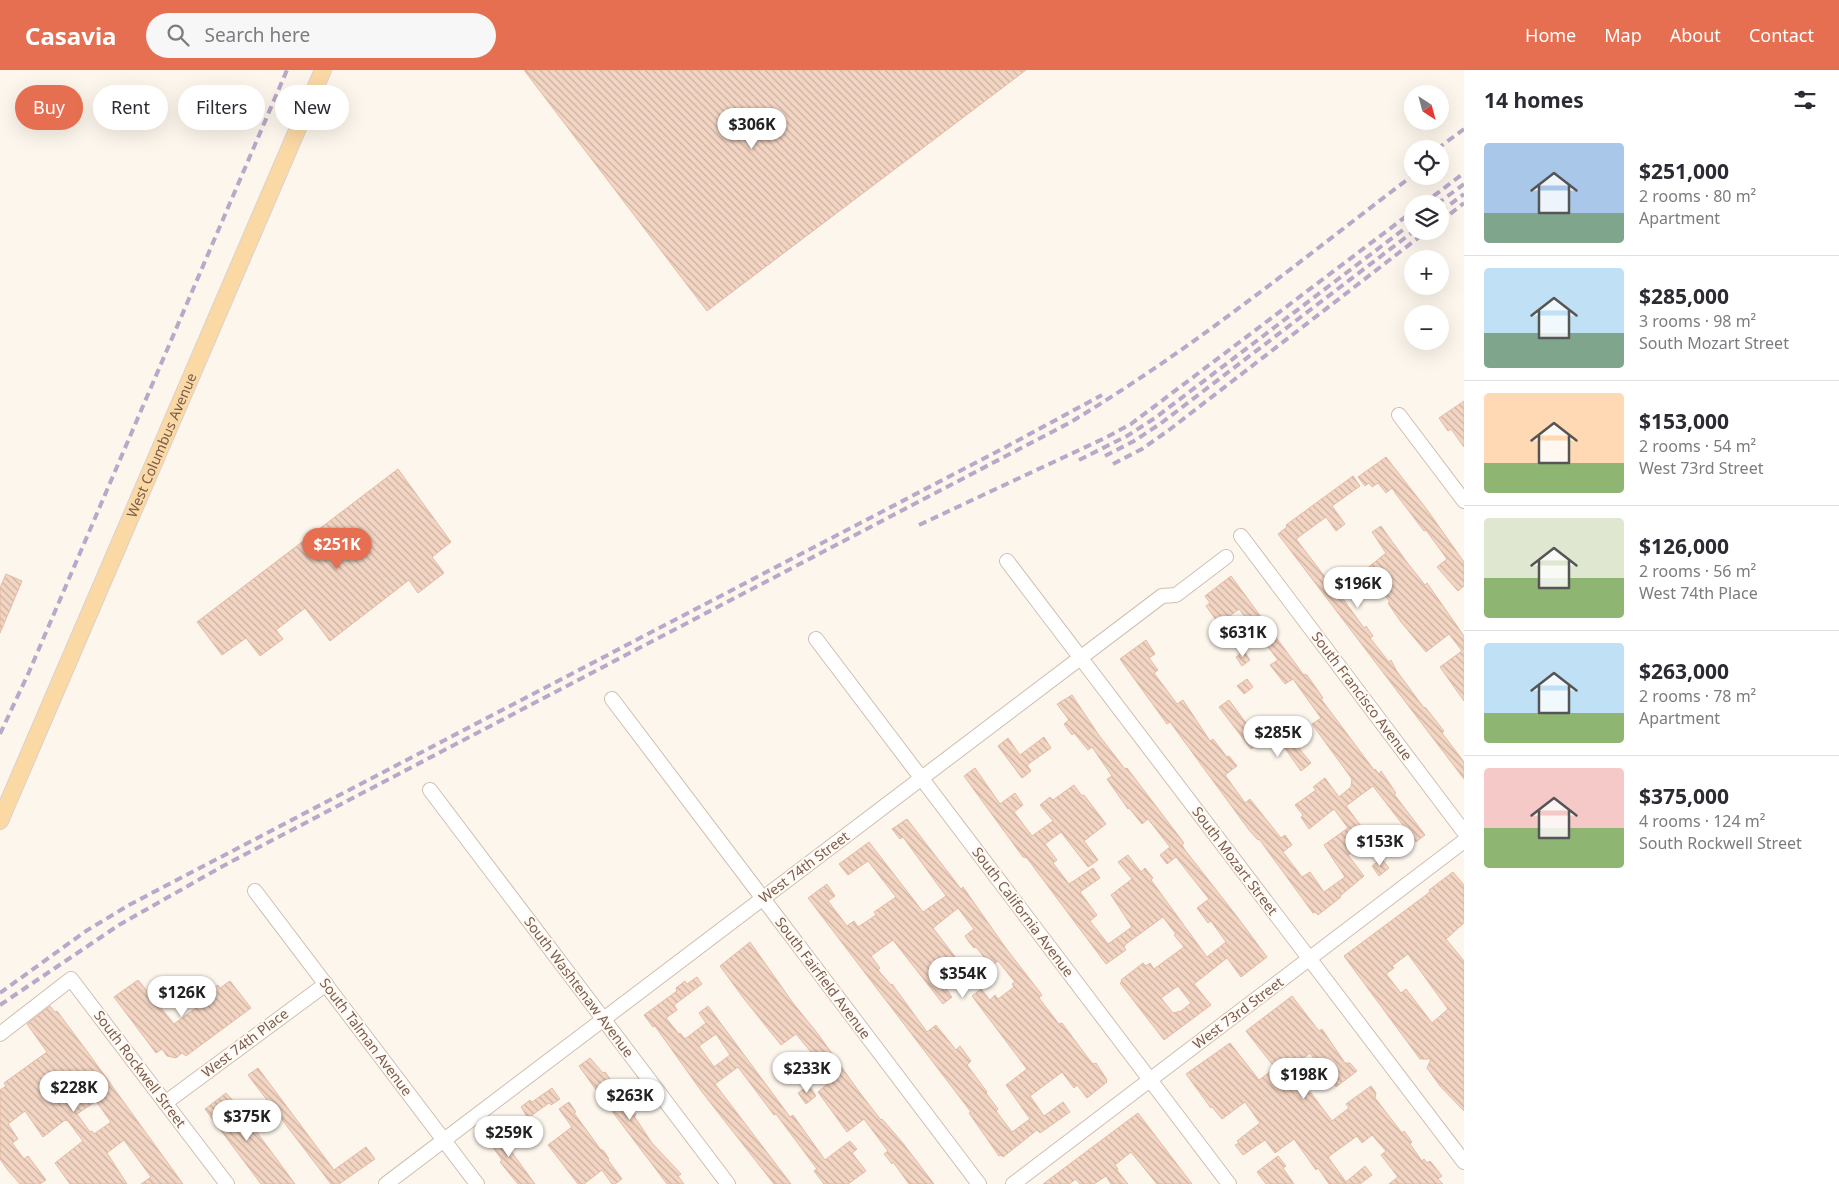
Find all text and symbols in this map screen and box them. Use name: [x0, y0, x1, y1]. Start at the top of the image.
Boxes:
search box: [146, 13, 496, 58]
text: Casavia: [25, 19, 116, 52]
icon: search: [164, 21, 192, 49]
text: Search here: [204, 22, 310, 48]
text: Home: [1525, 23, 1576, 47]
text: Map: [1604, 23, 1642, 47]
text: About: [1670, 23, 1721, 47]
text: Contact: [1749, 23, 1814, 47]
chip: Buy: [15, 85, 83, 130]
chip: Rent: [93, 85, 168, 130]
chip: Filters: [178, 85, 265, 130]
chip: New: [275, 85, 349, 130]
north arrow: [1404, 85, 1449, 130]
map controls: [1404, 85, 1449, 350]
text: 14 homes: [1484, 86, 1584, 114]
icon: filters: [1791, 86, 1819, 114]
pin: $306K: [717, 108, 787, 150]
text: $306K: [728, 113, 776, 135]
button: locate: [1404, 140, 1449, 185]
text: $251,000: [1639, 157, 1729, 185]
icon: home: [1524, 163, 1584, 223]
text: 2 rooms · 80 m²: [1639, 185, 1756, 207]
button: layers: [1404, 195, 1449, 240]
text: Apartment: [1639, 207, 1720, 229]
button: +: [1404, 250, 1449, 295]
text: $285,000: [1639, 282, 1729, 310]
icon: home: [1524, 288, 1584, 348]
button: −: [1404, 305, 1449, 350]
text: 3 rooms · 98 m²: [1639, 310, 1756, 332]
text: South Mozart Street: [1639, 332, 1789, 354]
street label: West Columbus Avenue: [122, 370, 201, 520]
text: $153,000: [1639, 407, 1729, 435]
icon: home: [1524, 413, 1584, 473]
text: 2 rooms · 54 m²: [1639, 435, 1756, 457]
text: West 73rd Street: [1639, 457, 1763, 479]
pin: $251K: [302, 528, 372, 570]
text: $126,000: [1639, 532, 1729, 560]
text: $251K: [313, 533, 361, 555]
icon: home: [1524, 538, 1584, 598]
text: 2 rooms · 56 m²: [1639, 560, 1756, 582]
pin: $196K: [1323, 566, 1393, 609]
text: $196K: [1334, 572, 1382, 594]
text: West 74th Place: [1639, 582, 1758, 604]
pin: $631K: [1208, 616, 1278, 658]
text: $631K: [1219, 621, 1267, 643]
street label: South Francisco Avenue: [1308, 628, 1417, 764]
text: $263,000: [1639, 657, 1729, 685]
icon: home: [1524, 663, 1584, 723]
text: 2 rooms · 78 m²: [1639, 685, 1756, 707]
text: Apartment: [1639, 707, 1720, 729]
pin: $285K: [1243, 716, 1313, 758]
text: $285K: [1254, 721, 1302, 743]
text: $375,000: [1639, 782, 1729, 810]
icon: home: [1524, 788, 1584, 848]
street label: South Mozart Street: [1188, 803, 1282, 919]
text: 4 rooms · 124 m²: [1639, 810, 1765, 832]
pin: $153K: [1345, 824, 1415, 867]
street label: West 74th Street: [755, 826, 853, 907]
text: $153K: [1356, 830, 1404, 852]
text: South Rockwell Street: [1639, 832, 1802, 854]
street label: South California Avenue: [968, 843, 1079, 981]
street label: South Washtenaw Avenue: [520, 913, 639, 1061]
street label: South Fairfield Avenue: [771, 913, 876, 1043]
pin: $354K: [928, 956, 998, 999]
text: $354K: [939, 962, 987, 984]
street label: West 73rd Street: [1188, 972, 1287, 1053]
street label: South Talman Avenue: [316, 974, 417, 1099]
pin: $126K: [147, 976, 217, 1018]
text: $126K: [158, 981, 206, 1003]
street label: West 74th Place: [197, 1004, 292, 1081]
street label: South Rockwell Street: [90, 1006, 191, 1131]
pin: $233K: [772, 1052, 842, 1094]
text: $233K: [783, 1057, 831, 1079]
pin: $198K: [1269, 1058, 1339, 1100]
text: $198K: [1280, 1063, 1328, 1085]
pin: $228K: [39, 1070, 109, 1113]
text: $228K: [50, 1076, 98, 1098]
pin: $263K: [595, 1078, 665, 1121]
text: $263K: [606, 1084, 654, 1106]
pin: $375K: [212, 1100, 282, 1142]
text: $375K: [223, 1105, 271, 1127]
pin: $259K: [474, 1116, 544, 1158]
text: $259K: [485, 1121, 533, 1143]

